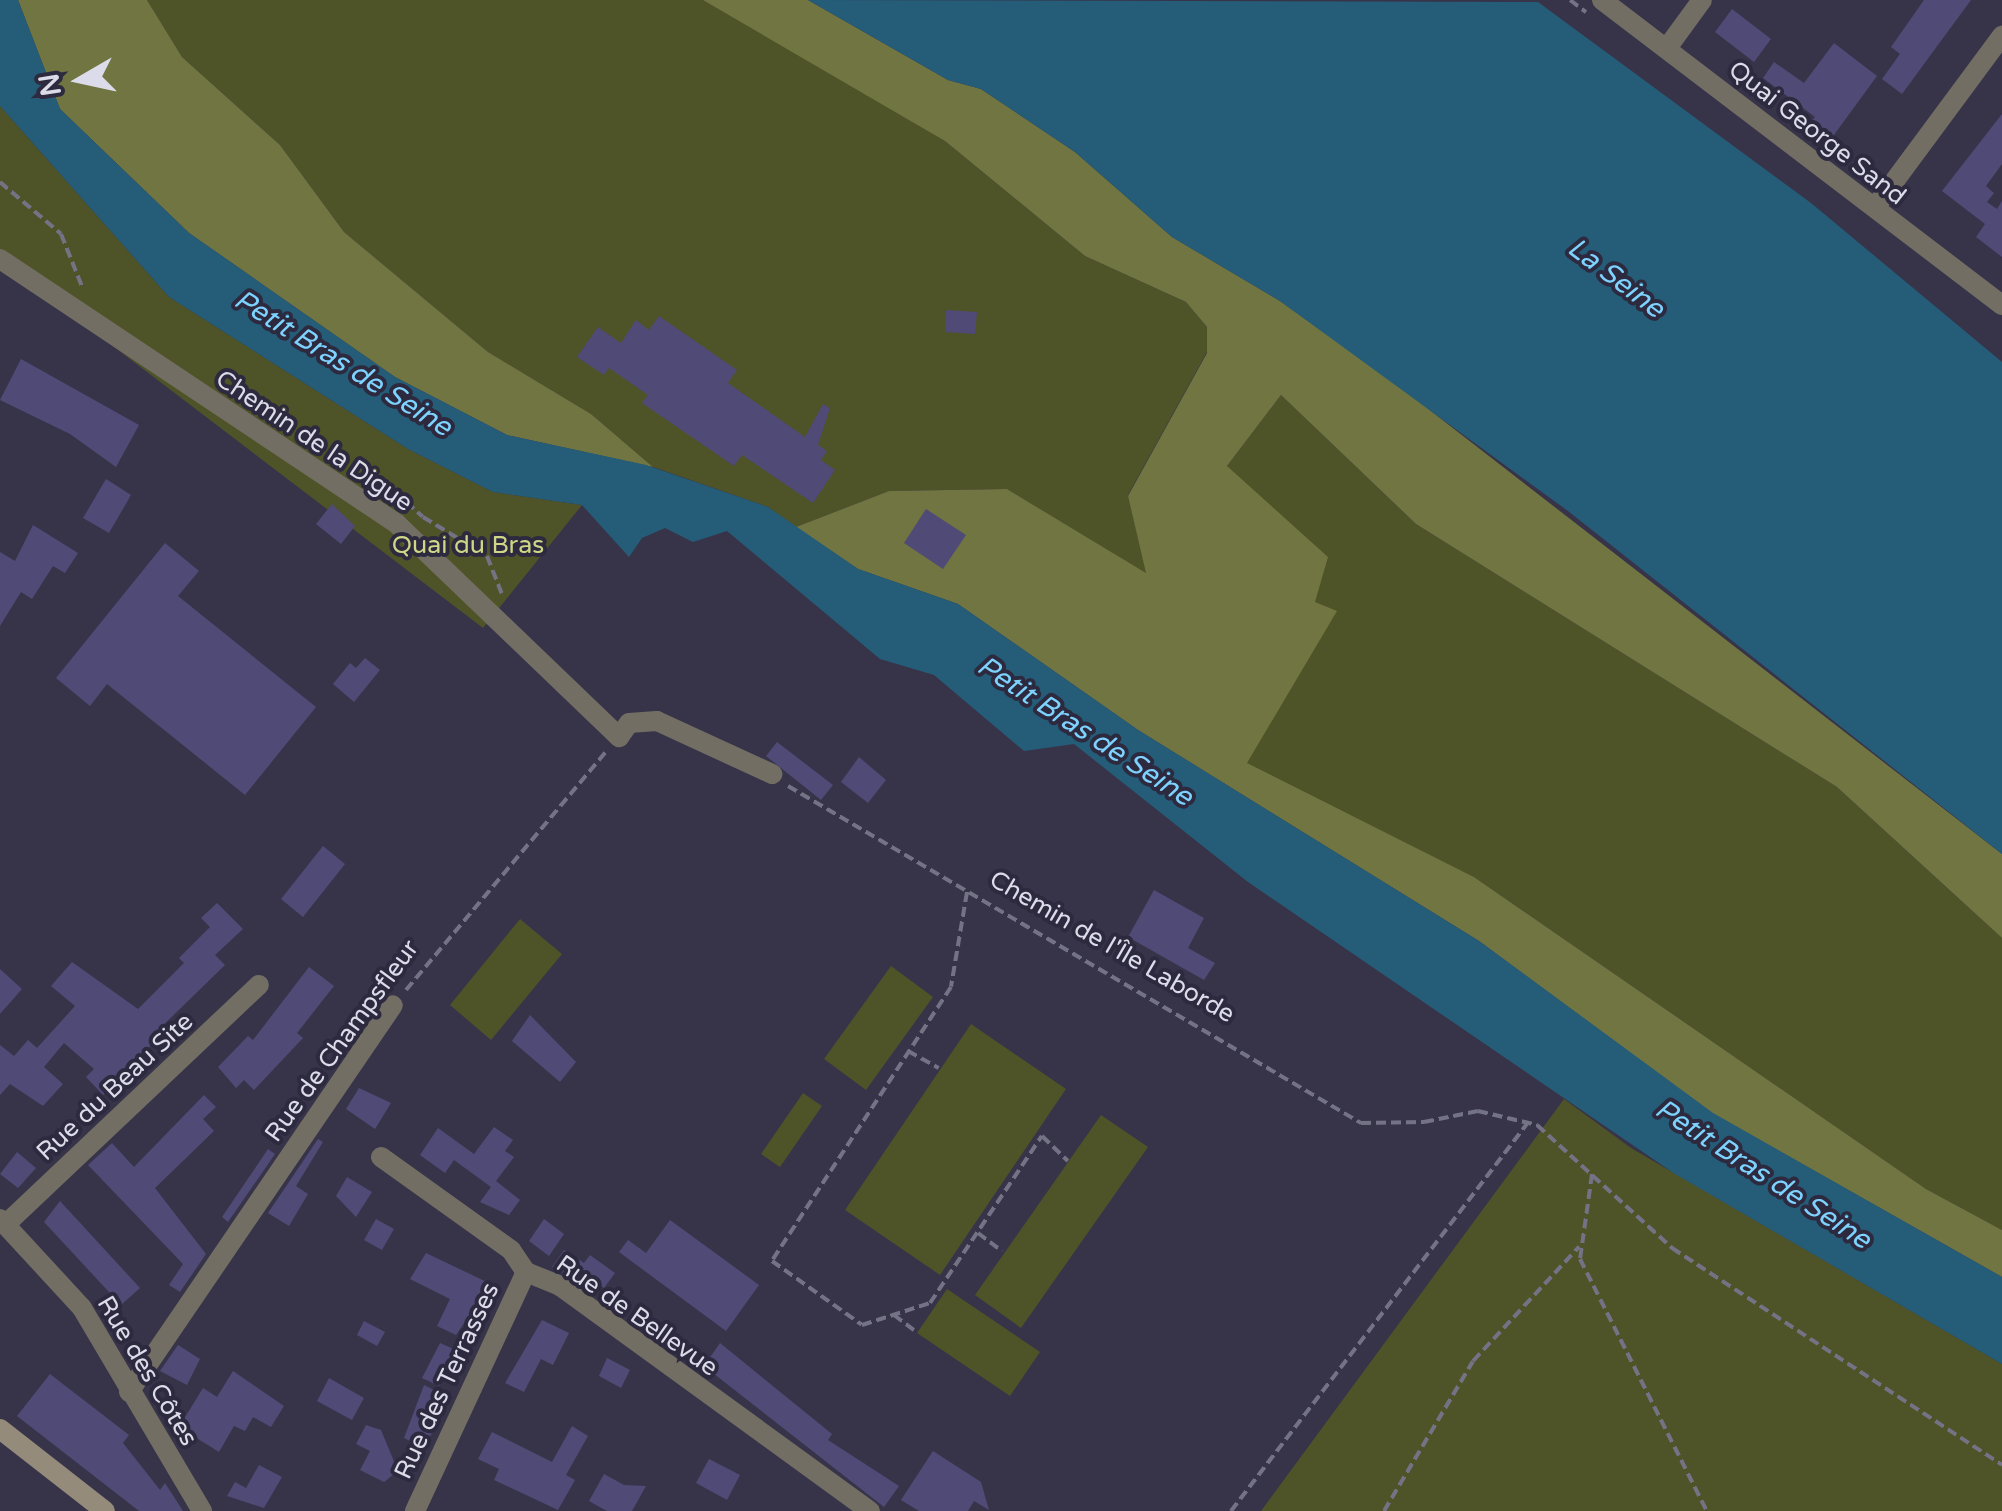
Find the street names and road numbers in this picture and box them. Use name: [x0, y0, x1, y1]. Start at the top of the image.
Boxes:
street label: Quai George Sand: [1722, 55, 1912, 211]
street label: Chemin de la Digue: [210, 364, 418, 518]
street label: Chemin de l'Île Laborde: [984, 864, 1240, 1030]
street label: Rue de Champsfleur: [259, 934, 425, 1148]
street label: Rue du Beau Site: [30, 1007, 200, 1167]
street label: Rue de Bellevue: [550, 1249, 724, 1383]
street label: Rue des Terrasses: [388, 1278, 506, 1484]
street label: Rue des Côtes: [90, 1291, 204, 1451]

